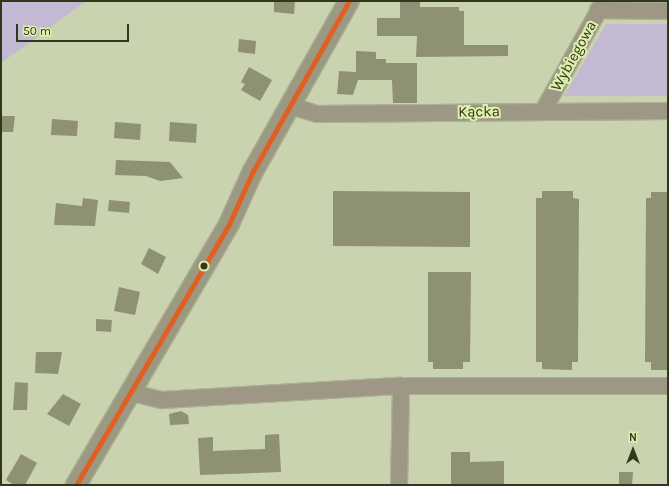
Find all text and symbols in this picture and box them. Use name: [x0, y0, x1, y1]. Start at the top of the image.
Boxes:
scale bar: [18, 16, 131, 42]
street label: Wybiegowa: [547, 18, 601, 94]
text: 50 m: [23, 24, 51, 38]
street label: Kącka: [458, 103, 500, 121]
unlabelled marker: [199, 261, 209, 271]
north arrow: [613, 430, 653, 470]
text: N: [629, 431, 637, 444]

